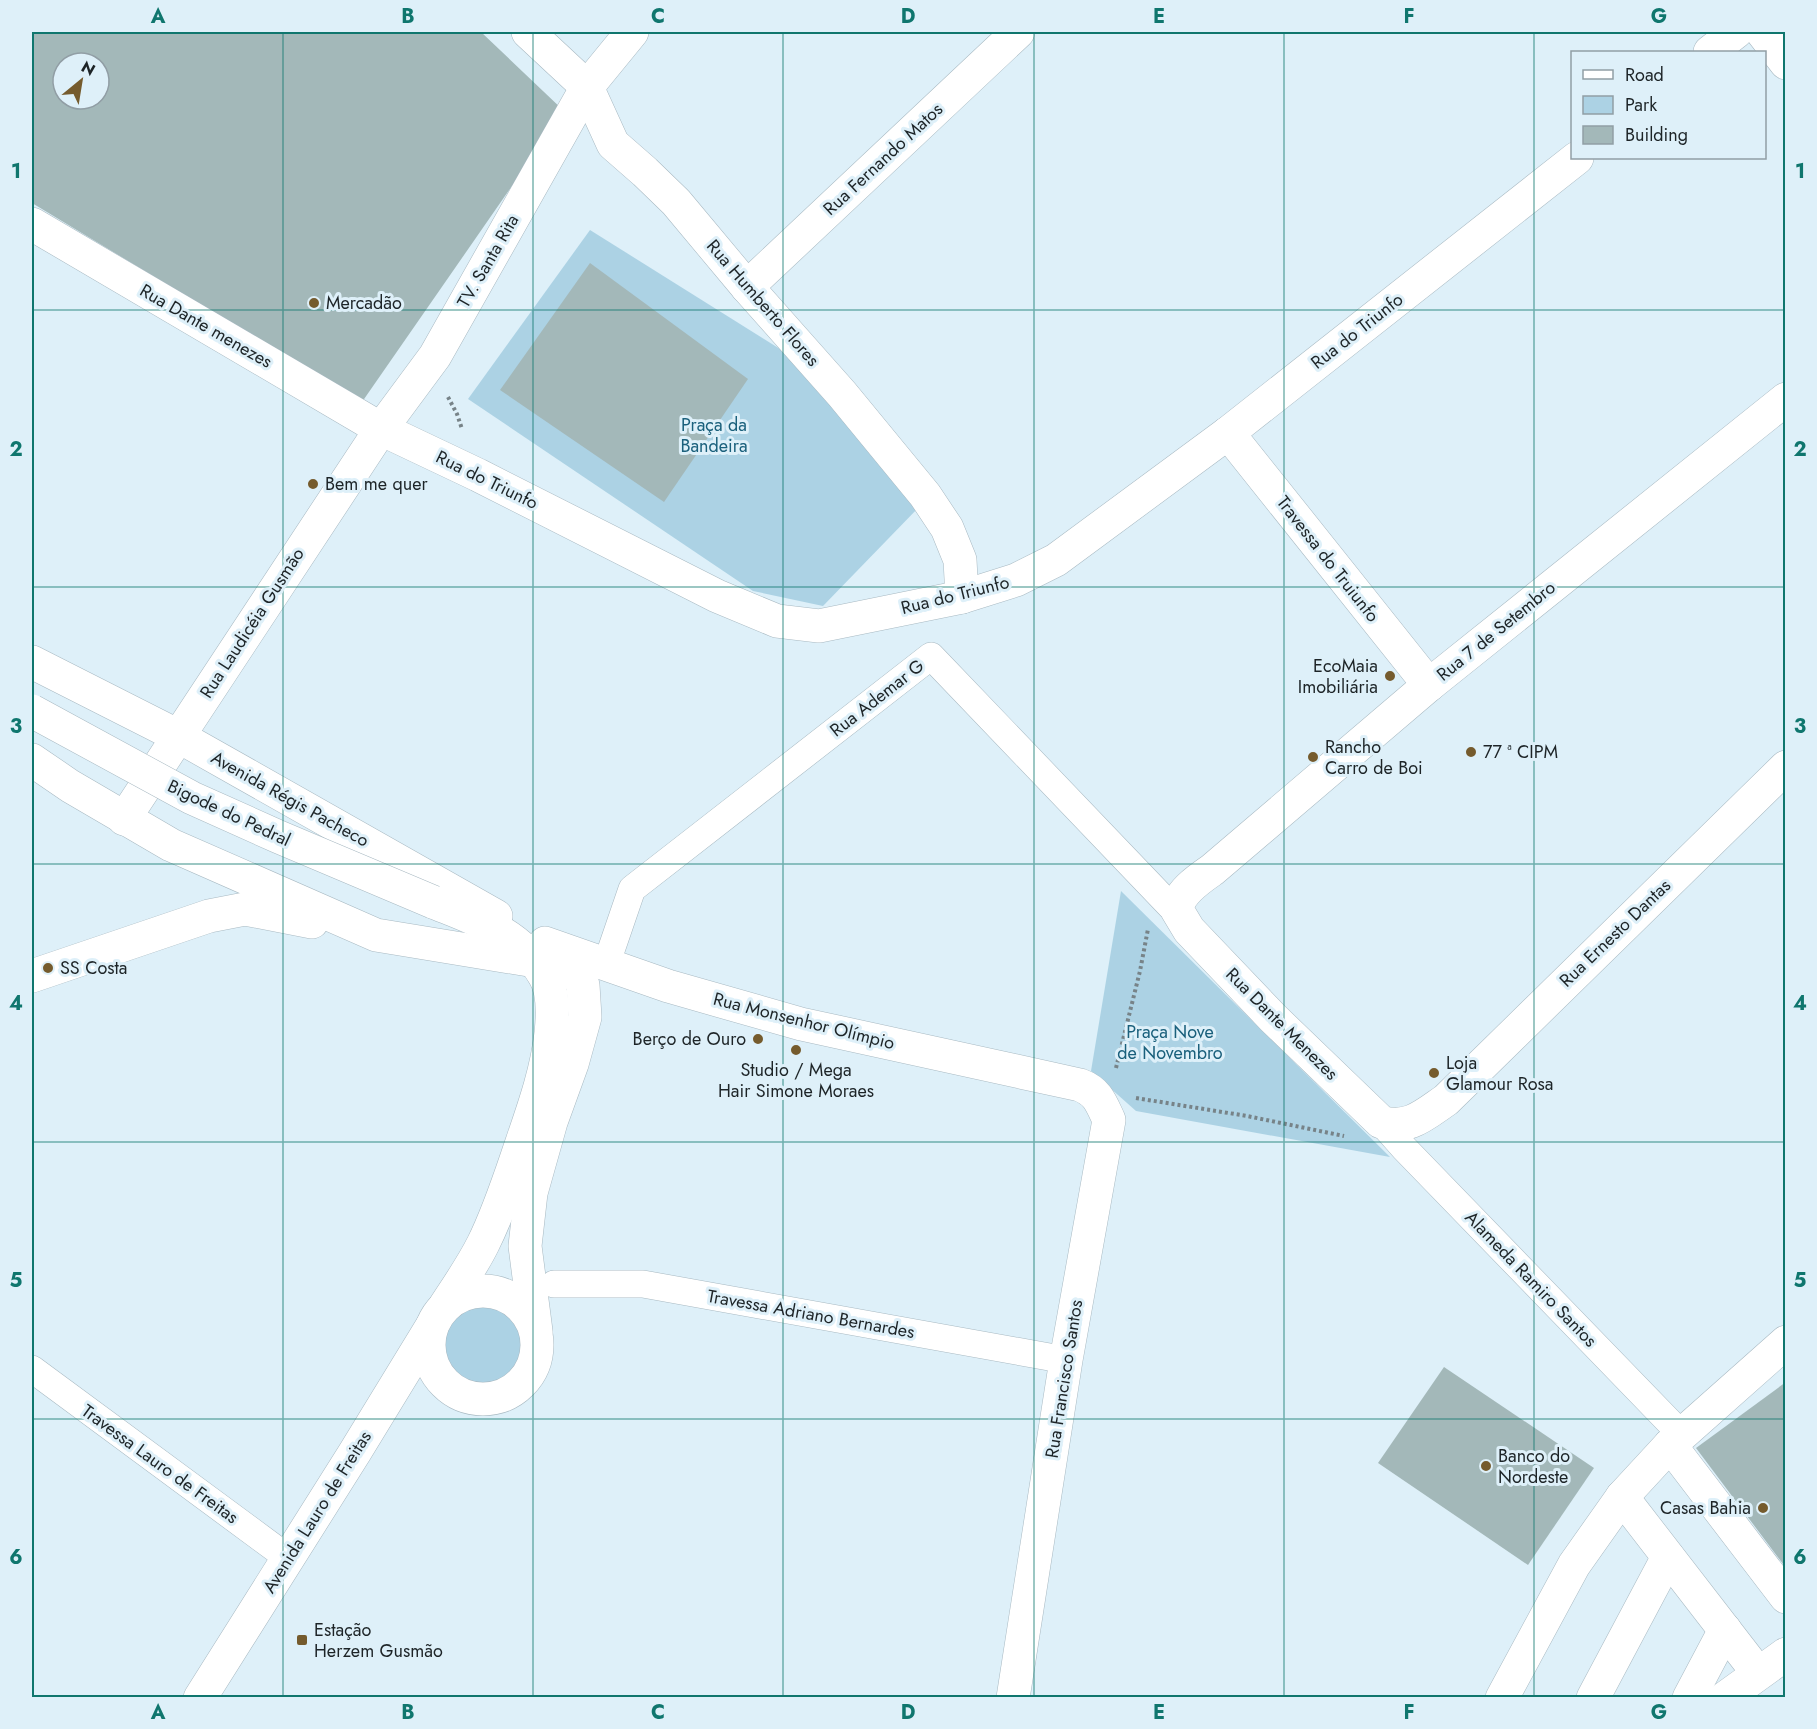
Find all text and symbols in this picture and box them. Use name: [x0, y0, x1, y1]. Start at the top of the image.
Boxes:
text: A: [150, 2, 166, 31]
text: B: [401, 2, 415, 31]
text: C: [651, 2, 665, 31]
text: D: [901, 2, 915, 31]
text: E: [1153, 2, 1165, 31]
text: F: [1403, 2, 1415, 31]
text: G: [1651, 2, 1667, 31]
north arrow: [51, 51, 111, 111]
legend: [1571, 51, 1766, 159]
text: N: [77, 55, 100, 82]
text: Road: [1625, 62, 1664, 88]
text: Park: [1625, 92, 1657, 118]
street label: Rua Fernando Matos: [817, 97, 949, 221]
text: Building: [1625, 122, 1688, 148]
text: 1: [11, 157, 21, 186]
text: 1: [1795, 157, 1805, 186]
street label: TV. Santa Rita: [451, 210, 525, 312]
street label: Rua Humberto Flores: [701, 234, 825, 372]
street label: Rua Dante menezes: [135, 277, 277, 375]
street label: Rua do Triunfo: [1305, 287, 1409, 375]
place label: Mercadão: [326, 290, 402, 316]
marker: Mercadão: [307, 296, 321, 310]
park label: Praça da Bandeira: [680, 412, 748, 459]
text: 2: [9, 435, 23, 464]
text: 2: [1793, 435, 1807, 464]
street label: Rua do Triunfo: [432, 444, 543, 516]
place label: Bem me quer: [325, 471, 428, 497]
marker: Bem me quer: [306, 477, 320, 491]
street label: Travessa do Truiunfo: [1270, 490, 1386, 628]
street label: Rua Laudicéia Gusmão: [194, 543, 311, 703]
street label: Rua do Triunfo: [898, 569, 1012, 621]
street label: Rua 7 de Setembro: [1431, 575, 1561, 687]
street label: Rua Ademar G: [824, 653, 930, 743]
place label: EcoMaia Imobiliária: [1298, 653, 1378, 700]
marker: EcoMaia Imobiliária: [1383, 669, 1397, 683]
text: 3: [10, 712, 22, 741]
text: 3: [1794, 712, 1806, 741]
place label: Rancho Carro de Boi: [1325, 734, 1423, 781]
place label: 77 ª CIPM: [1483, 739, 1558, 765]
street label: Avenida Régis Pacheco: [206, 745, 374, 853]
marker: 77 ª CIPM: [1464, 745, 1478, 759]
marker: Rancho Carro de Boi: [1306, 750, 1320, 764]
street label: Bigode do Pedral: [163, 773, 295, 853]
street label: Rua Ernesto Dantas: [1554, 873, 1676, 993]
place label: SS Costa: [60, 955, 128, 981]
marker: SS Costa: [41, 961, 55, 975]
street label: Rua Dante Menezes: [1220, 962, 1344, 1086]
street label: Rua Monsenhor Olímpio: [711, 986, 898, 1056]
text: 4: [9, 989, 23, 1018]
text: 4: [1793, 989, 1807, 1018]
park label: Praça Nove de Novembro: [1117, 1019, 1223, 1066]
place label: Berço de Ouro: [633, 1026, 746, 1052]
marker: Berço de Ouro: [751, 1032, 765, 1046]
marker: Studio / Mega Hair Simone Moraes: [789, 1043, 803, 1057]
place label: Loja Glamour Rosa: [1446, 1050, 1553, 1097]
place label: Studio / Mega Hair Simone Moraes: [718, 1057, 874, 1104]
marker: Loja Glamour Rosa: [1427, 1066, 1441, 1080]
street label: Alameda Ramiro Santos: [1459, 1205, 1603, 1353]
text: 5: [10, 1266, 23, 1295]
text: 5: [1794, 1266, 1807, 1295]
street label: Travessa Adriano Bernardes: [705, 1283, 917, 1345]
street label: Rua Francisco Santos: [1039, 1298, 1089, 1460]
street label: Travessa Lauro de Freitas: [76, 1398, 244, 1530]
street label: Avenida Lauro de Freitas: [256, 1426, 378, 1598]
place label: Banco do Nordeste: [1498, 1443, 1570, 1490]
marker: Banco do Nordeste: [1479, 1459, 1493, 1473]
place label: Casas Bahia: [1660, 1495, 1751, 1521]
marker: Casas Bahia: [1756, 1501, 1770, 1515]
text: 6: [9, 1543, 23, 1572]
text: 6: [1793, 1543, 1807, 1572]
place label: Estação Herzem Gusmão: [314, 1617, 443, 1664]
marker: Estação Herzem Gusmão: [295, 1633, 309, 1647]
text: A: [150, 1698, 166, 1727]
text: B: [401, 1698, 415, 1727]
text: C: [651, 1698, 665, 1727]
text: D: [901, 1698, 915, 1727]
text: E: [1153, 1698, 1165, 1727]
text: F: [1403, 1698, 1415, 1727]
text: G: [1651, 1698, 1667, 1727]

